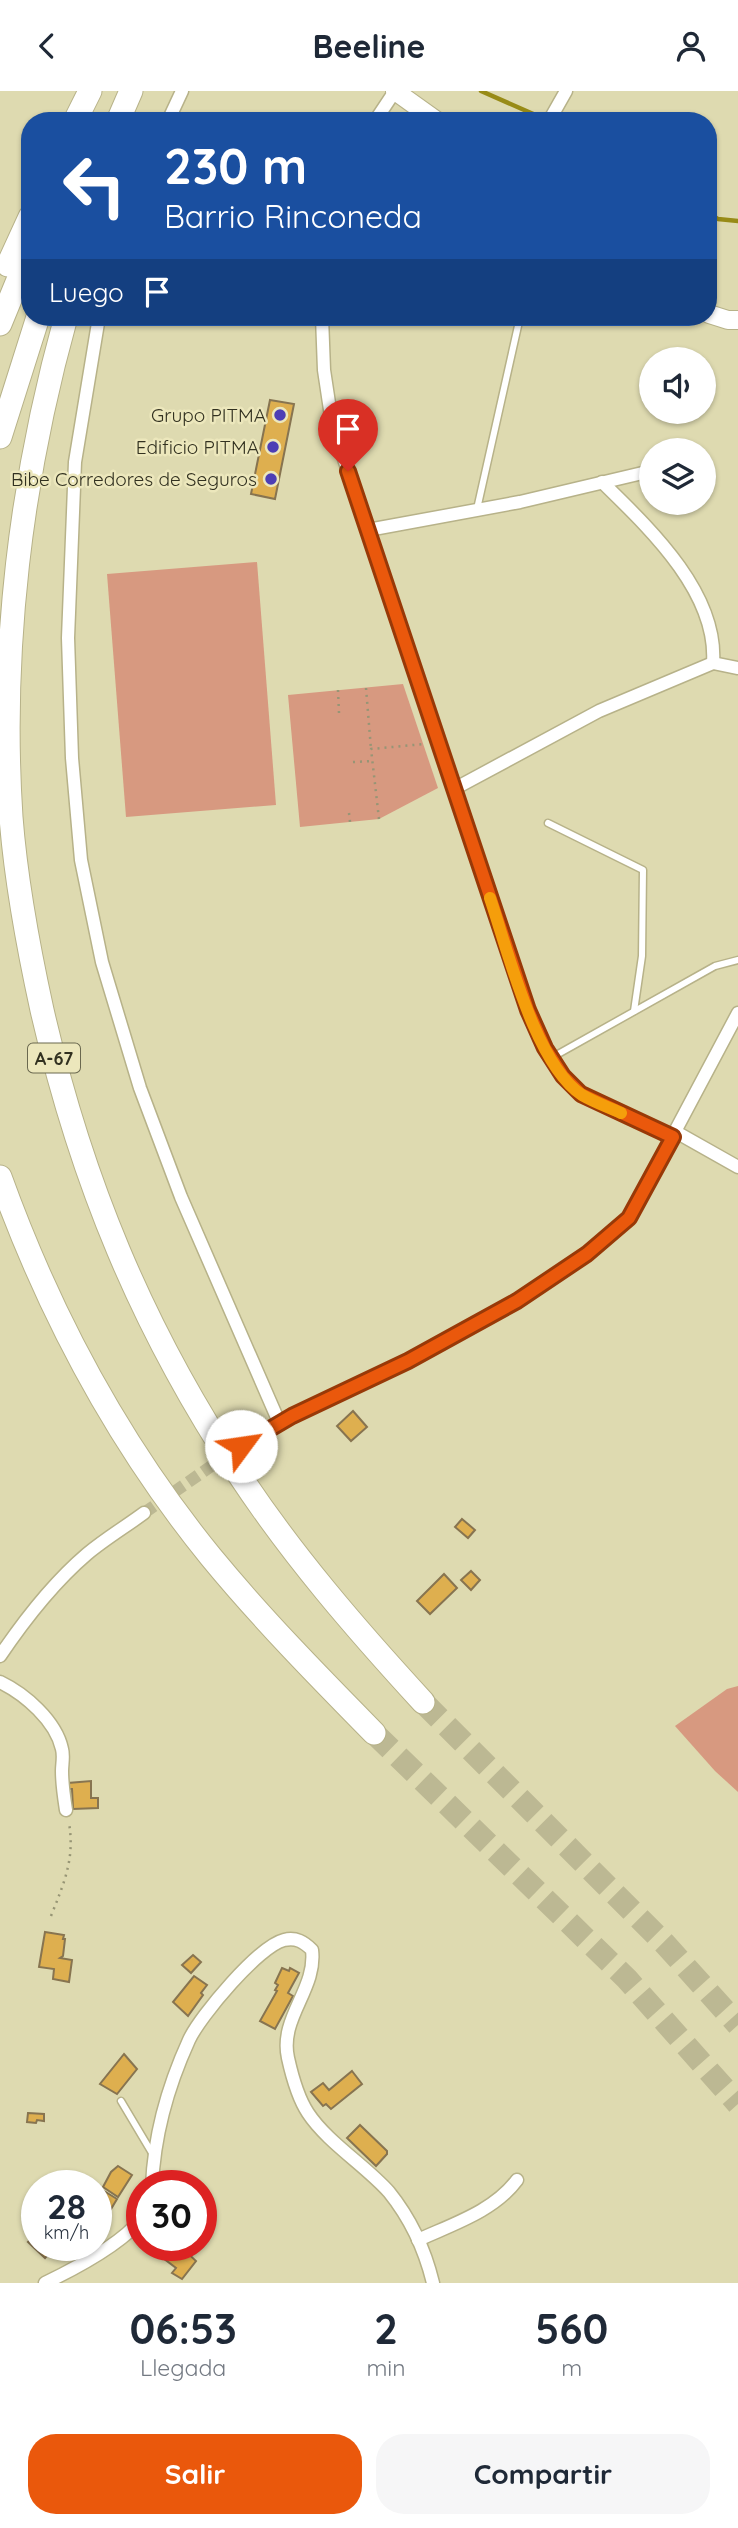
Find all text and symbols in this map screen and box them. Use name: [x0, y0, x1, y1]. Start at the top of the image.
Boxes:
text: Beeline: [313, 26, 425, 66]
icon: back: [28, 27, 66, 65]
icon: person: [672, 27, 710, 65]
text: 230 m: [164, 135, 307, 196]
icon: left: [49, 140, 140, 231]
text: Barrio Rinconeda: [164, 196, 422, 236]
icon: arrive: [138, 273, 176, 311]
text: Luego: [49, 276, 124, 309]
map controls: [639, 347, 716, 515]
button: sound: [639, 347, 716, 424]
pin: [318, 399, 378, 471]
place label: Grupo PITMA: [151, 403, 266, 427]
marker: Grupo PITMA: [272, 407, 288, 423]
icon: arrive: [329, 410, 367, 448]
place label: Edificio PITMA: [136, 435, 259, 459]
button: layers: [639, 438, 716, 515]
marker: Edificio PITMA: [265, 439, 281, 455]
place label: Bibe Corredores de Seguros: [11, 467, 257, 491]
marker: Bibe Corredores de Seguros: [263, 471, 279, 487]
road number: A-67: [28, 1043, 80, 1073]
position arrow: [204, 1409, 278, 1483]
speed limit sign: 30: [126, 2170, 217, 2261]
text: 28: [47, 2184, 86, 2228]
text: km/h: [44, 2221, 89, 2244]
text: 06:53: [130, 2302, 237, 2355]
text: 2: [374, 2302, 398, 2355]
text: 560: [535, 2302, 608, 2355]
text: Llegada: [140, 2353, 226, 2382]
text: min: [366, 2353, 406, 2382]
text: m: [561, 2353, 582, 2382]
button: Salir: [28, 2434, 362, 2514]
button: Compartir: [376, 2434, 710, 2514]

